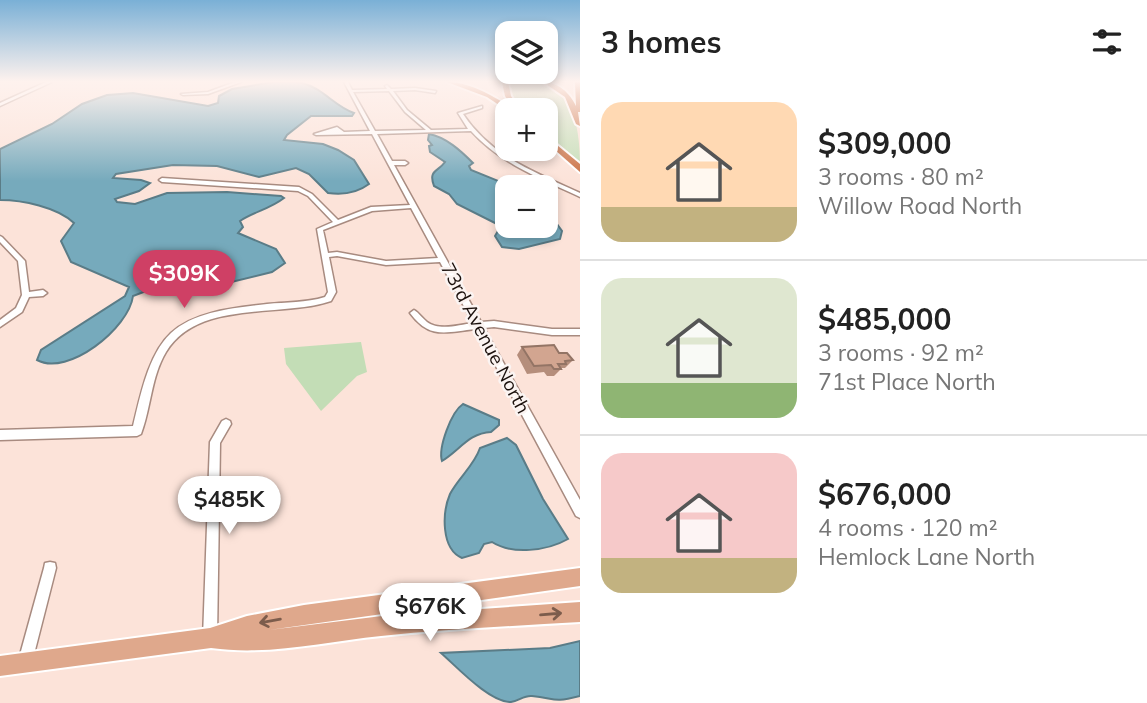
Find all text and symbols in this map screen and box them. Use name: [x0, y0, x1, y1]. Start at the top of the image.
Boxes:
map controls: [495, 21, 558, 238]
button: layers: [495, 21, 558, 84]
text: 3 homes: [601, 23, 722, 61]
icon: filters: [1088, 23, 1126, 61]
button: +: [495, 98, 558, 161]
text: $309,000: [818, 124, 951, 162]
icon: home: [657, 130, 741, 214]
text: 3 rooms · 80 m²: [818, 162, 984, 191]
button: −: [495, 175, 558, 238]
text: Willow Road North: [818, 191, 1022, 220]
pin: $309K: [135, 250, 233, 310]
text: $309K: [149, 258, 219, 287]
street label: 73rd Avenue North: [436, 259, 536, 417]
text: $485,000: [818, 300, 951, 338]
icon: home: [657, 306, 741, 390]
text: 3 rooms · 92 m²: [818, 338, 984, 367]
text: 71st Place North: [818, 367, 996, 396]
text: $676,000: [818, 475, 951, 513]
pin: $485K: [180, 476, 278, 536]
icon: home: [657, 481, 741, 565]
text: $485K: [194, 484, 264, 513]
text: 4 rooms · 120 m²: [818, 513, 998, 542]
text: Hemlock Lane North: [818, 542, 1035, 571]
pin: $676K: [381, 584, 479, 643]
text: $676K: [395, 591, 465, 620]
one-way arrow: [540, 607, 562, 620]
one-way arrow: [259, 615, 282, 628]

